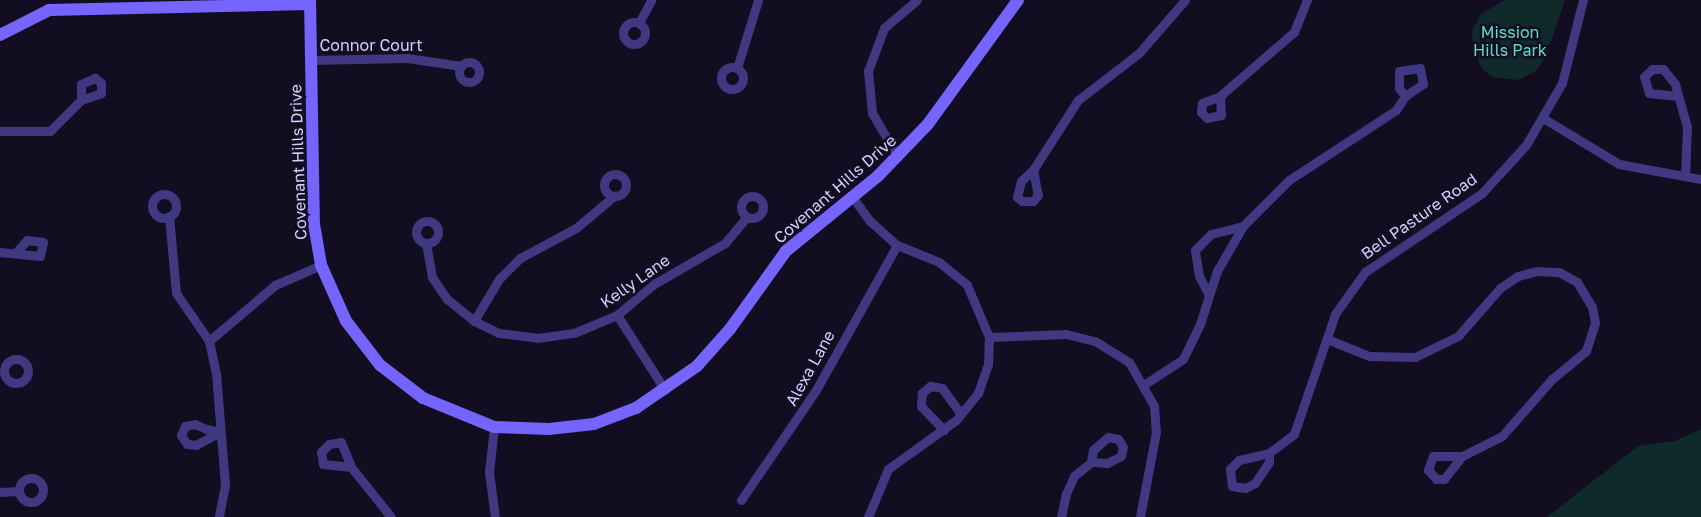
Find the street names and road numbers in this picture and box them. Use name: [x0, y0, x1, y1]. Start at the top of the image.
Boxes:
street label: Connor Court: [319, 35, 423, 55]
street label: Covenant Hills Drive: [286, 84, 310, 240]
street label: Covenant Hills Drive: [770, 131, 900, 247]
street label: Bell Pasture Road: [1357, 169, 1481, 263]
street label: Kelly Lane: [597, 250, 673, 312]
street label: Alexa Lane: [781, 327, 839, 409]

